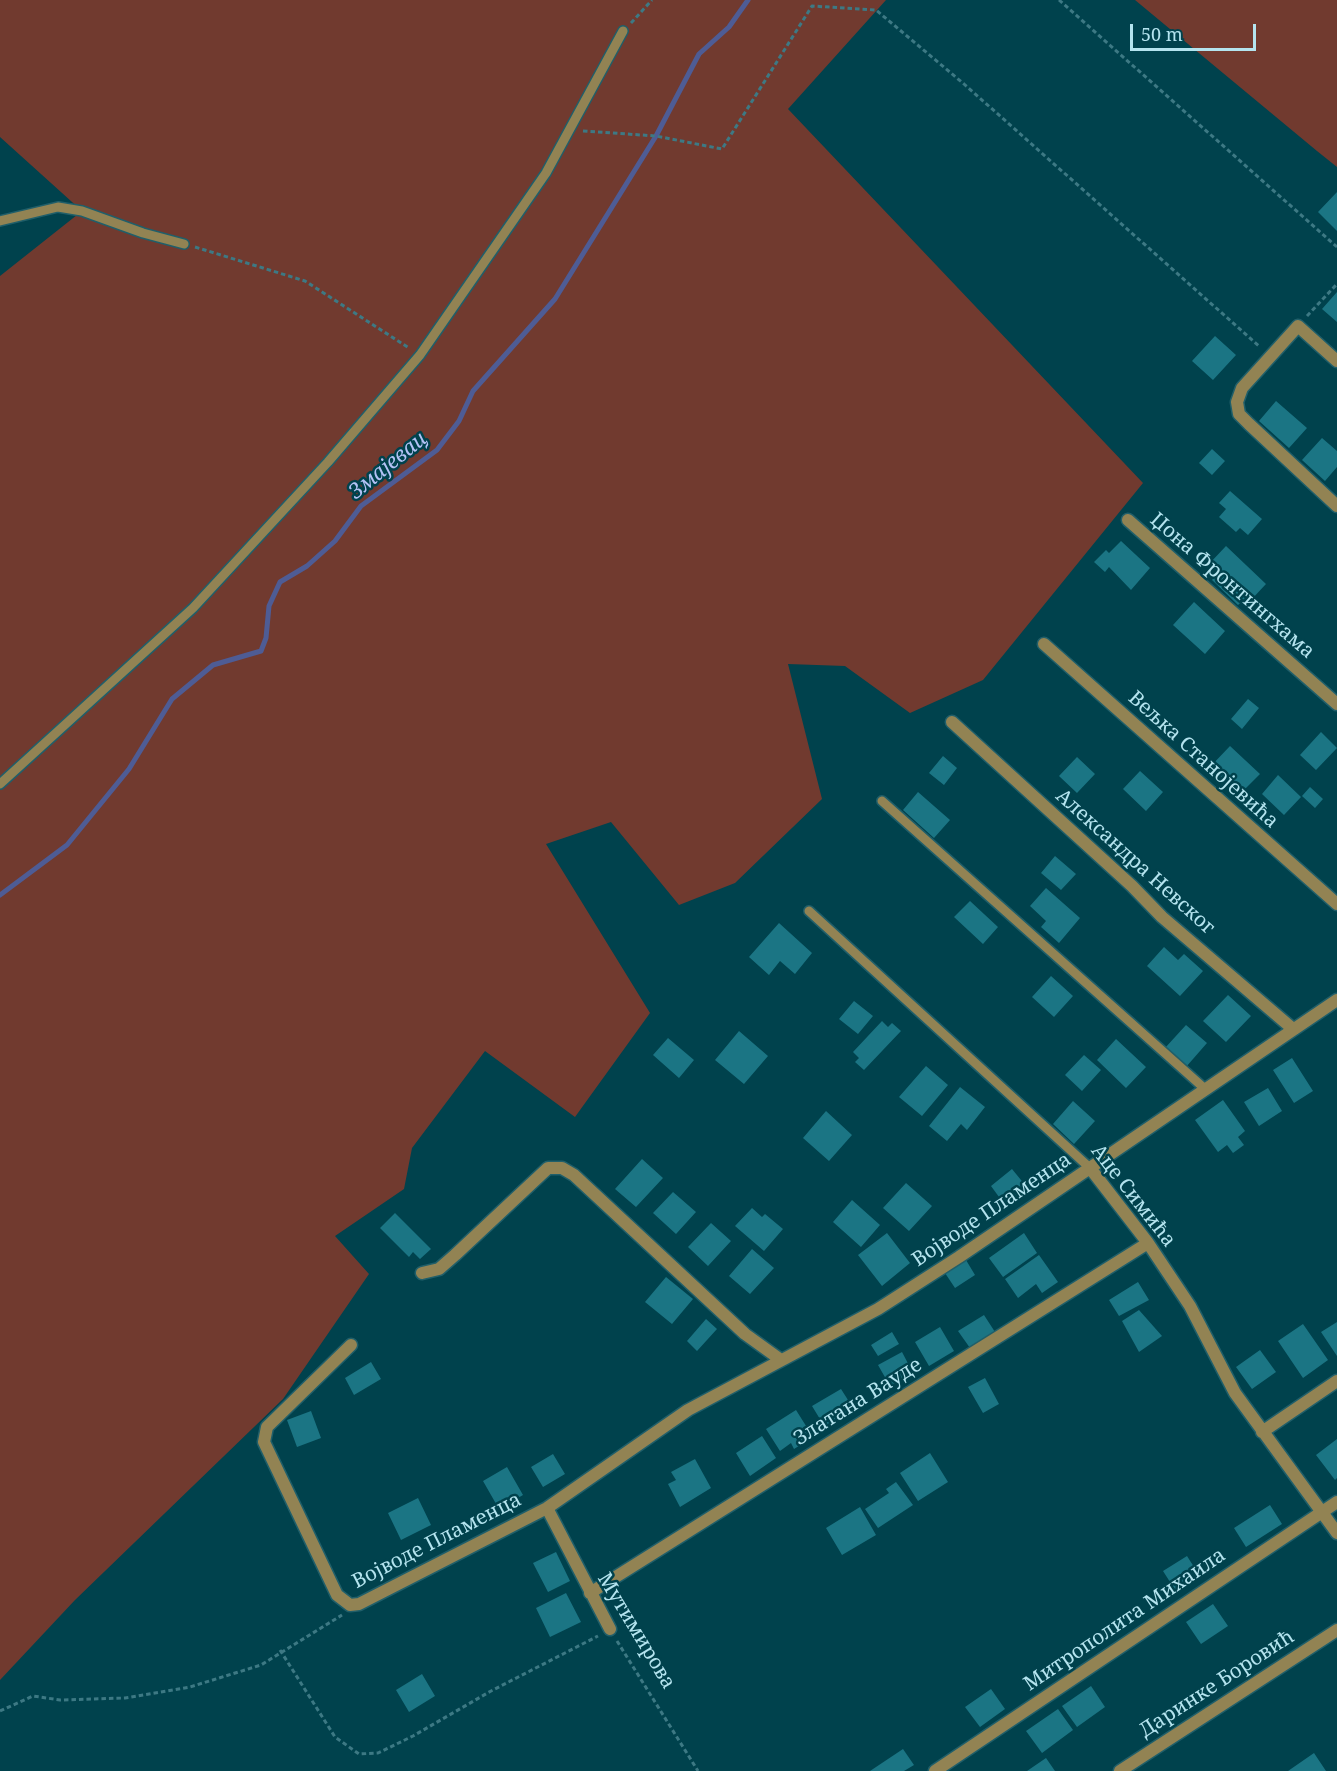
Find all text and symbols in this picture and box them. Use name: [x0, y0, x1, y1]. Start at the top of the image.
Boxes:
scale bar: [1133, 12, 1259, 50]
text: 50 m: [1141, 22, 1183, 46]
water label: Змајевац: [344, 427, 432, 505]
street label: Џона Фронтингхама: [1145, 508, 1319, 664]
street label: Вељка Станојевића: [1123, 686, 1283, 834]
street label: Александра Невског: [1051, 784, 1219, 940]
street label: Аце Симића: [1086, 1140, 1180, 1252]
street label: Војводе Пламенца: [908, 1148, 1076, 1272]
street label: Златана Вауде: [790, 1353, 926, 1451]
street label: Војводе Пламенца: [348, 1488, 526, 1594]
street label: Митрополита Михаила: [1020, 1544, 1230, 1696]
street label: Мутимирова: [592, 1569, 680, 1693]
street label: Даринке Боровић: [1135, 1625, 1299, 1743]

